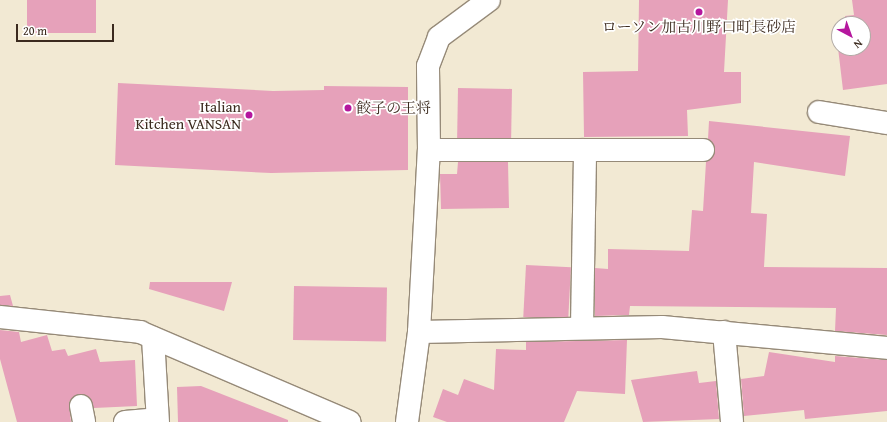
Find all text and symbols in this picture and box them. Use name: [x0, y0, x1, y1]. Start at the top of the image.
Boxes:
marker: ローソン加古川野口町長砂店: [694, 7, 704, 17]
scale bar: [18, 16, 116, 42]
north arrow: [831, 16, 871, 56]
place label: ローソン加古川野口町長砂店: [602, 18, 796, 36]
text: 20 m: [23, 22, 47, 39]
text: N: [850, 36, 866, 53]
place label: Italian Kitchen VANSAN: [136, 97, 241, 132]
place label: 餃子の王将: [356, 99, 431, 117]
marker: 餃子の王将: [343, 103, 353, 113]
marker: Italian Kitchen VANSAN: [244, 110, 254, 120]

